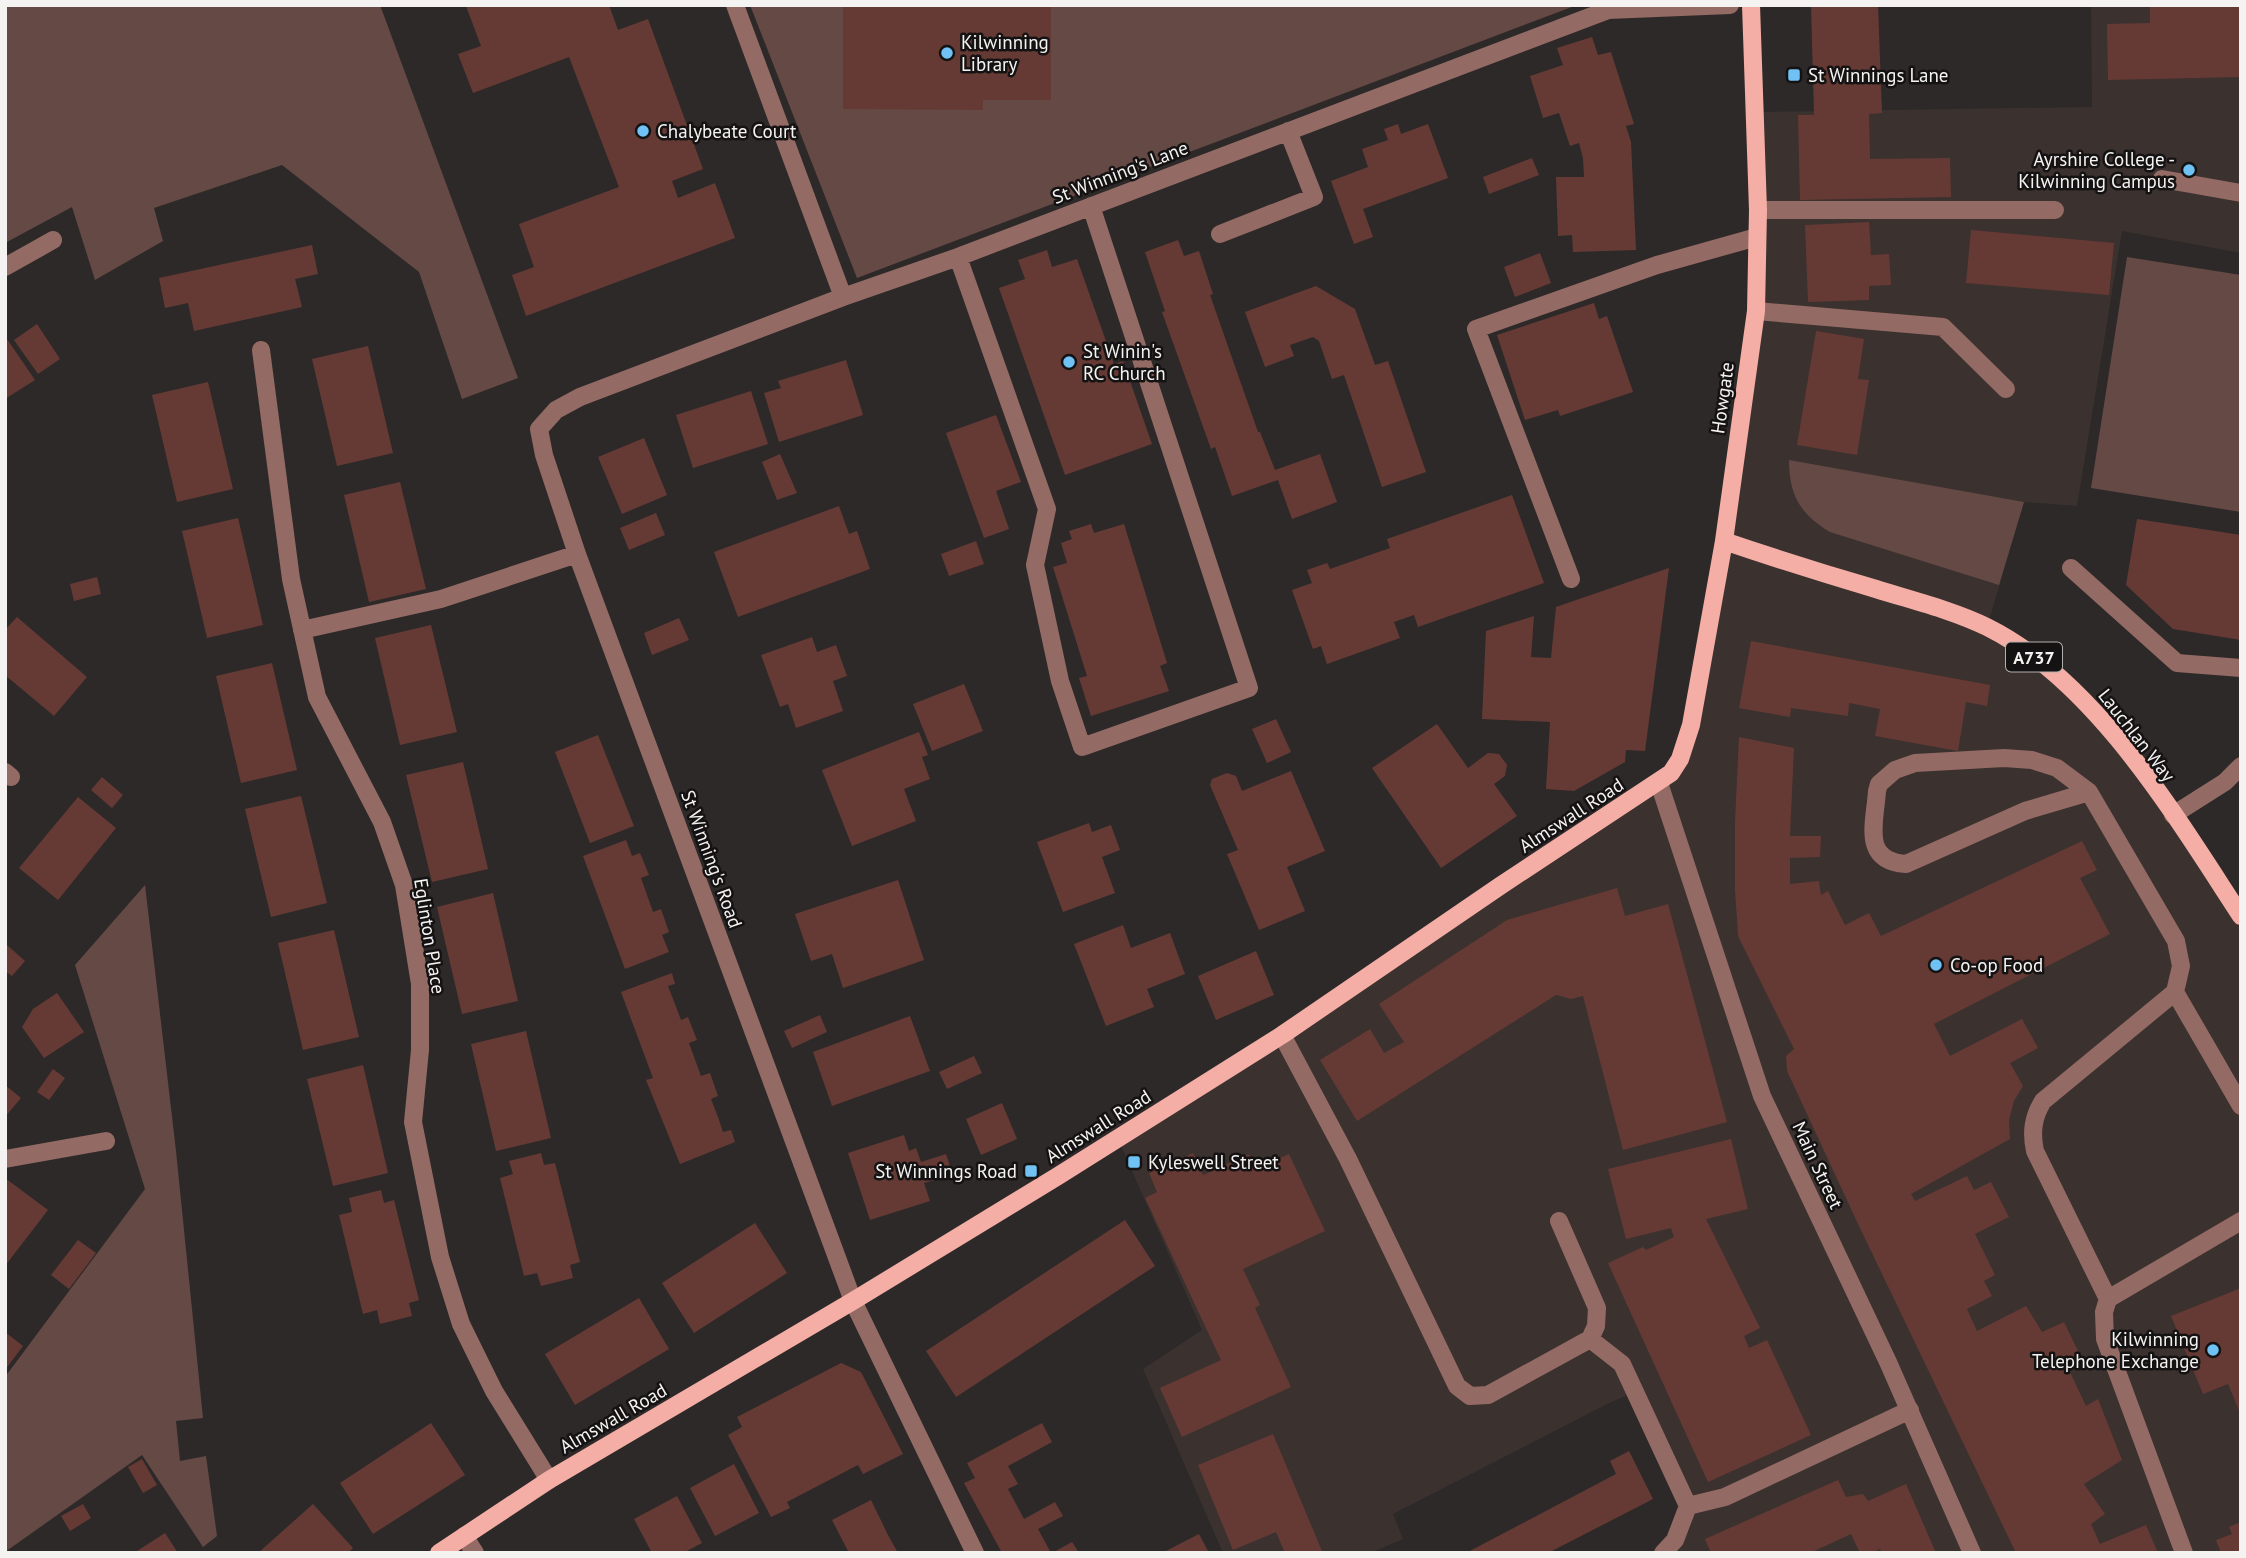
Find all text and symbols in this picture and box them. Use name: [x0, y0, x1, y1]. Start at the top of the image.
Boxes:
place label: Kilwinning Library: [961, 30, 1049, 76]
marker: Kilwinning Library: [939, 45, 955, 61]
place label: St Winnings Lane: [1808, 63, 1949, 87]
marker: St Winnings Lane: [1786, 67, 1802, 83]
place label: Chalybeate Court: [657, 119, 797, 143]
marker: Chalybeate Court: [635, 123, 651, 139]
street label: St Winning's Lane: [1049, 135, 1191, 209]
place label: Ayrshire College - Kilwinning Campus: [2018, 147, 2175, 193]
marker: Ayrshire College - Kilwinning Campus: [2181, 162, 2197, 178]
place label: St Winin's RC Church: [1083, 339, 1166, 385]
marker: St Winin's RC Church: [1061, 354, 1077, 370]
street label: Howgate: [1705, 361, 1739, 435]
road number: A737: [2006, 642, 2062, 672]
street label: Lauchlan Way: [2093, 684, 2181, 786]
street label: Almswall Road: [1514, 772, 1628, 858]
street label: St Winning's Road: [676, 787, 748, 931]
street label: Eglinton Place: [409, 876, 451, 996]
place label: Co-op Food: [1950, 953, 2043, 977]
marker: Co-op Food: [1928, 957, 1944, 973]
street label: Almswall Road: [1041, 1084, 1155, 1168]
street label: Main Street: [1787, 1118, 1849, 1213]
place label: Kyleswell Street: [1148, 1150, 1279, 1174]
marker: Kyleswell Street: [1126, 1154, 1142, 1170]
place label: St Winnings Road: [875, 1159, 1017, 1183]
marker: St Winnings Road: [1023, 1163, 1039, 1179]
place label: Kilwinning Telephone Exchange: [2032, 1327, 2199, 1373]
marker: Kilwinning Telephone Exchange: [2205, 1342, 2221, 1358]
street label: Almswall Road: [555, 1378, 671, 1458]

